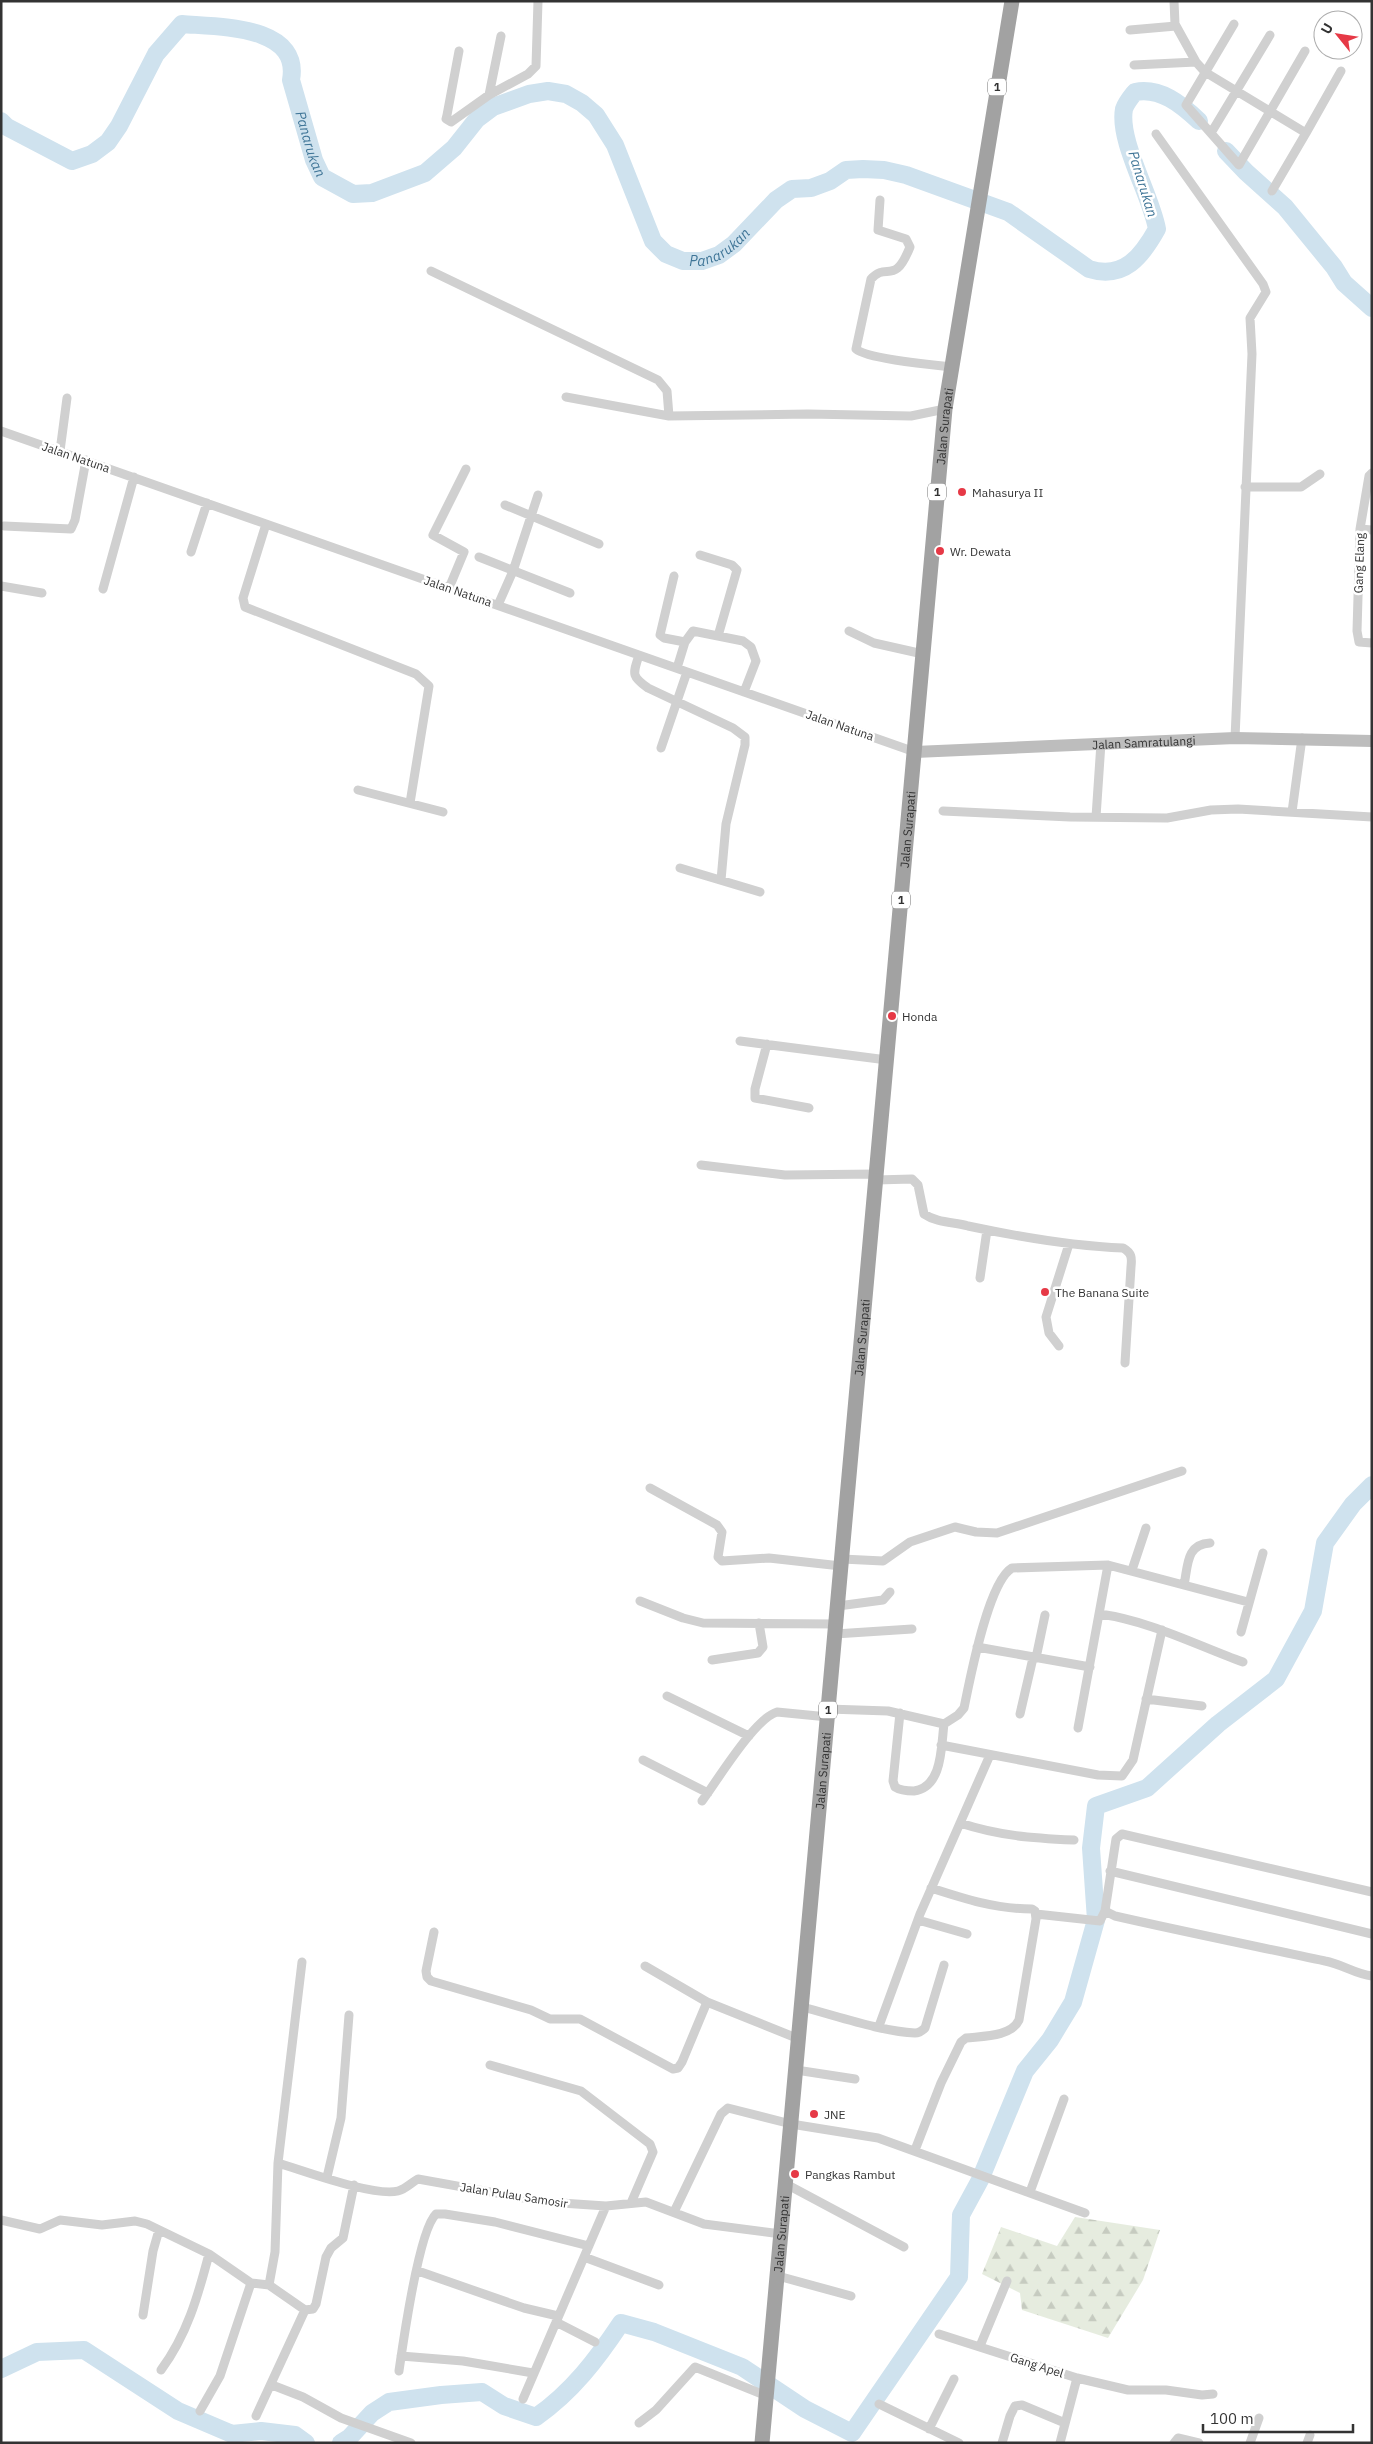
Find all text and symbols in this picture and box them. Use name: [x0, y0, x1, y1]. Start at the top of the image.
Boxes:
north arrow: [1313, 10, 1363, 60]
text: U: [1317, 20, 1337, 37]
road number: 1: [988, 78, 1006, 95]
water label: Panarukan: [291, 109, 330, 180]
water label: Panarukan: [1124, 149, 1162, 219]
water label: Panarukan: [689, 224, 754, 270]
street label: Jalan Surapati: [933, 387, 956, 465]
street label: Jalan Natuna: [40, 438, 113, 476]
road number: 1: [928, 484, 946, 501]
place label: Mahasurya II: [972, 485, 1043, 500]
marker: Mahasurya II: [956, 486, 968, 498]
street label: Gang Elang: [1350, 532, 1368, 594]
place label: Wr. Dewata: [950, 544, 1011, 559]
marker: Wr. Dewata: [934, 545, 946, 557]
street label: Jalan Natuna: [422, 572, 495, 610]
street label: Jalan Natuna: [804, 706, 877, 744]
street label: Jalan Samratulangi: [1092, 732, 1196, 752]
street label: Jalan Surapati: [896, 790, 918, 869]
road number: 1: [892, 892, 910, 908]
place label: Honda: [902, 1009, 938, 1024]
marker: Honda: [886, 1010, 898, 1022]
place label: The Banana Suite: [1055, 1285, 1150, 1300]
marker: The Banana Suite: [1039, 1286, 1051, 1298]
street label: Jalan Surapati: [851, 1298, 872, 1377]
road number: 1: [819, 1702, 837, 1718]
street label: Jalan Surapati: [812, 1732, 833, 1810]
place label: JNE: [824, 2107, 846, 2122]
marker: JNE: [808, 2108, 820, 2120]
place label: Pangkas Rambut: [805, 2167, 896, 2182]
marker: Pangkas Rambut: [789, 2168, 801, 2180]
street label: Jalan Pulau Samosir: [459, 2179, 570, 2211]
street label: Jalan Surapati: [770, 2195, 792, 2273]
street label: Gang Apel: [1008, 2349, 1066, 2381]
scale bar: [1203, 2402, 1353, 2434]
text: 100 m: [1210, 2409, 1254, 2428]

